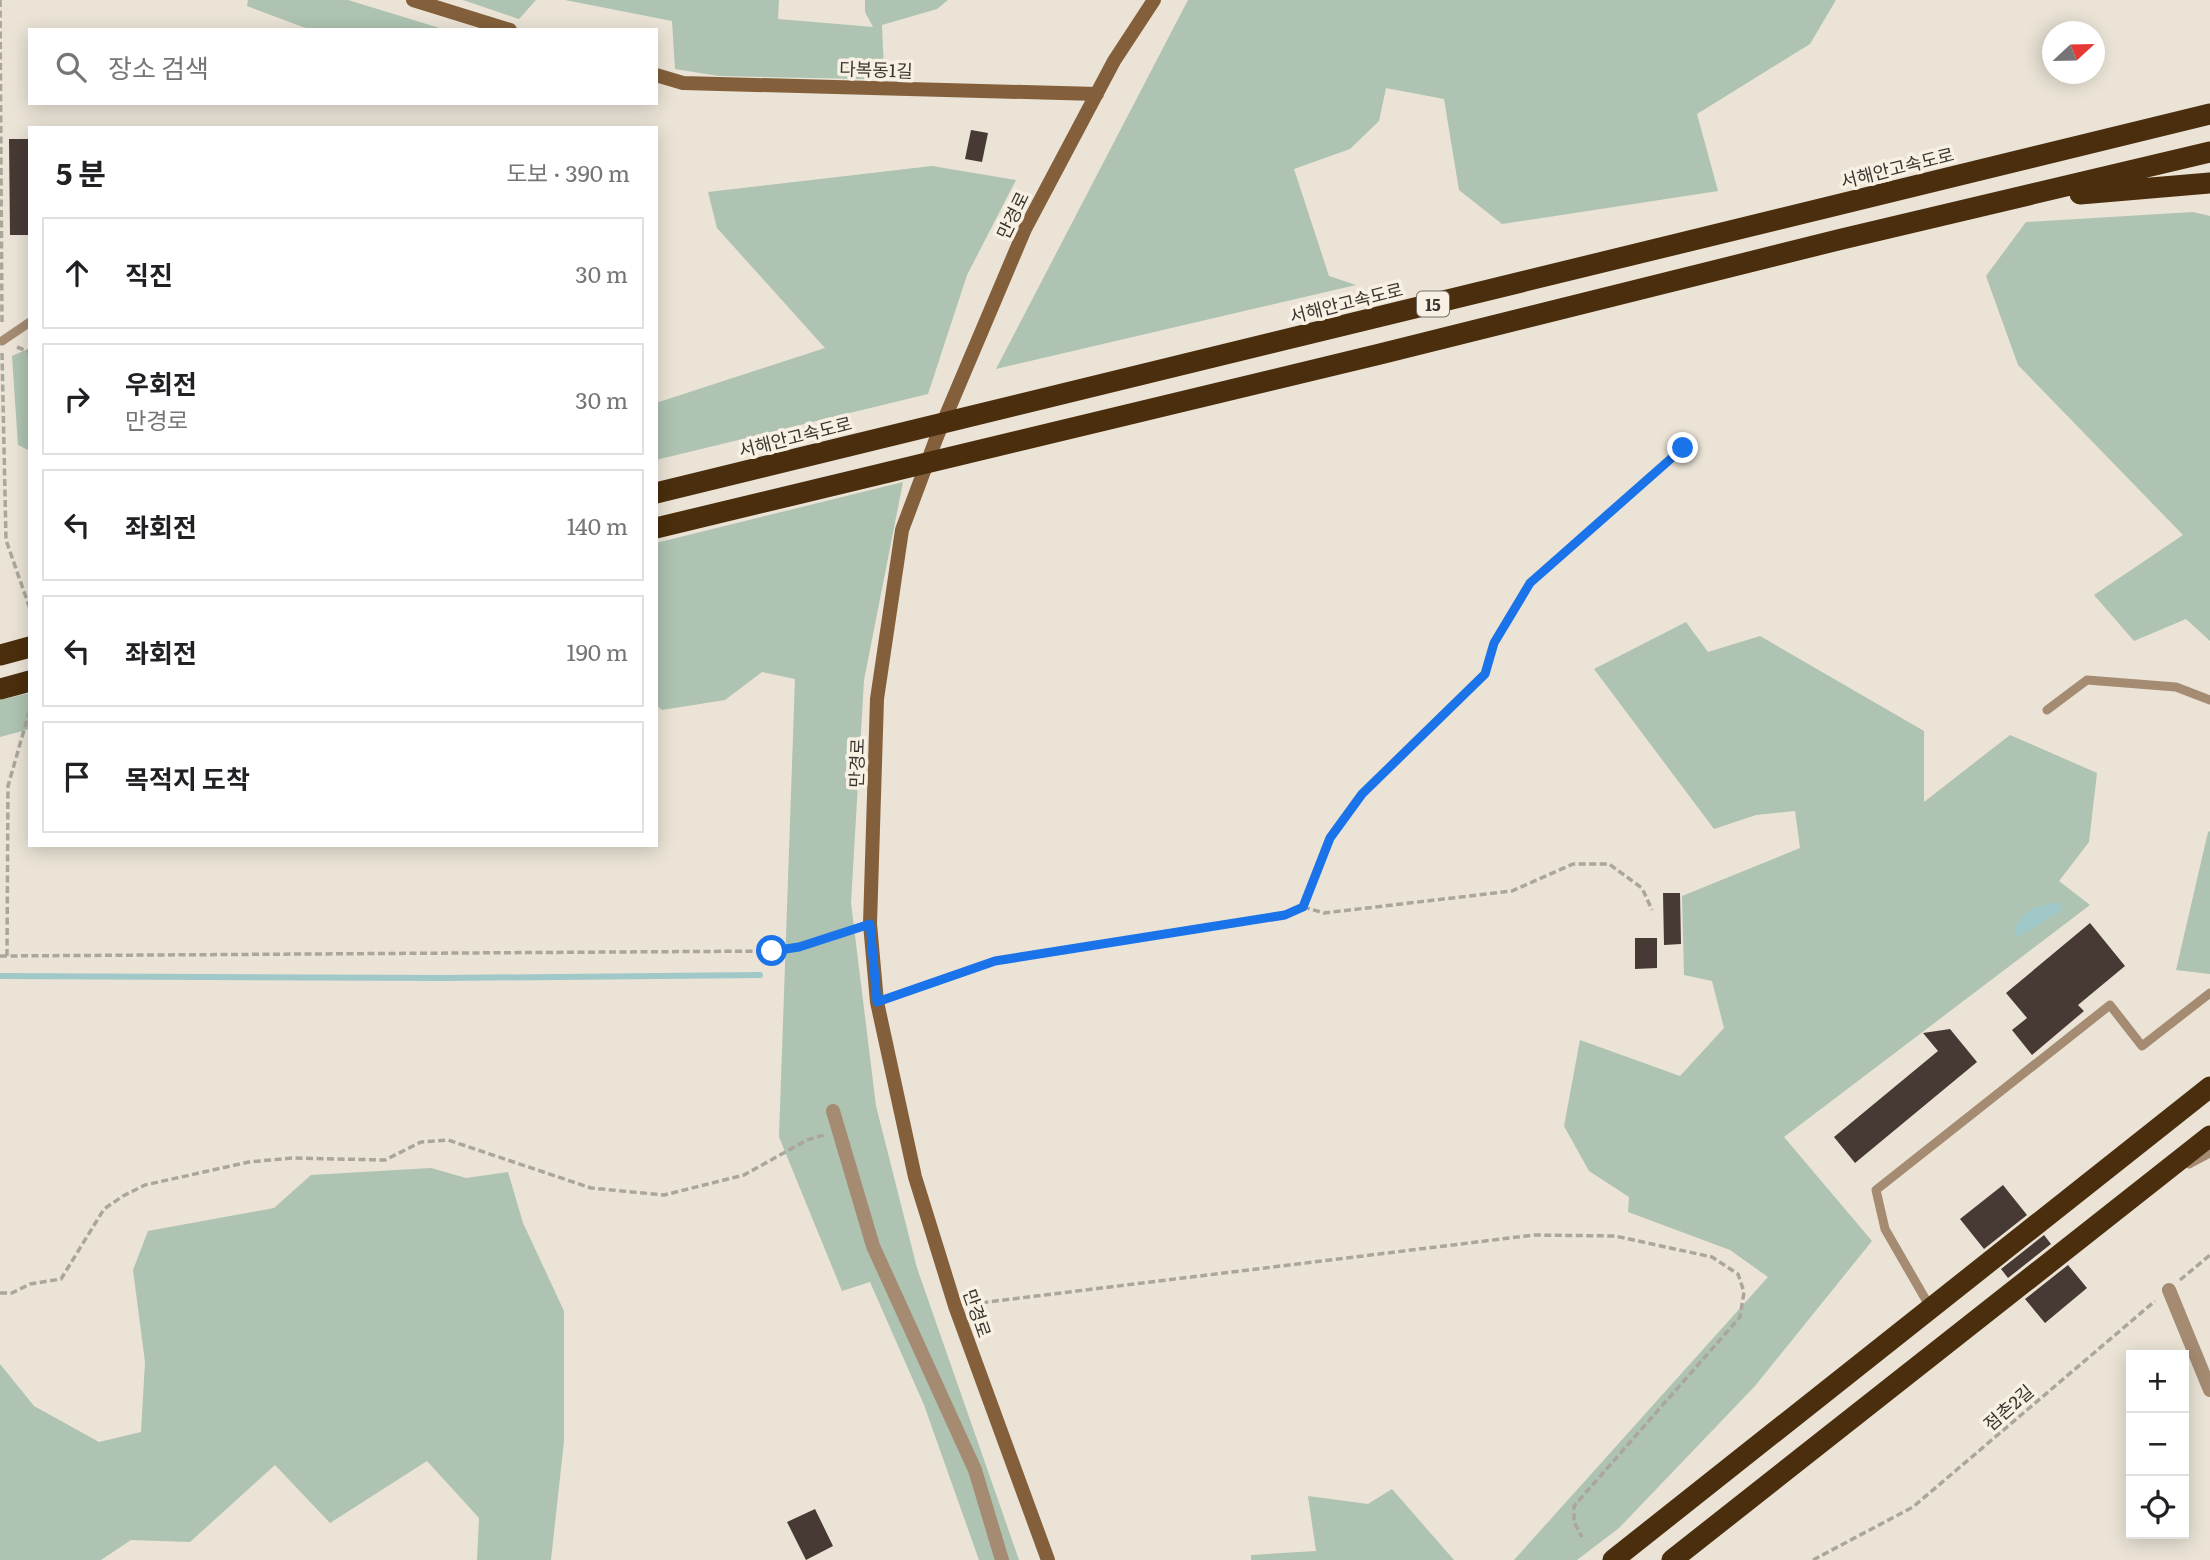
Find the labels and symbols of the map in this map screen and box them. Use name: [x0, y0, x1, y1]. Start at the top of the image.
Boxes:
north arrow: [2042, 21, 2105, 84]
street label: 다복동1길: [839, 54, 913, 84]
street label: 서해안고속도로: [1837, 140, 1957, 194]
street label: 만경로: [989, 187, 1035, 243]
street label: 서해안고속도로: [1286, 275, 1406, 329]
road number: 15: [1417, 292, 1449, 316]
street label: 서해안고속도로: [735, 409, 855, 463]
route end: [1667, 432, 1698, 463]
street label: 만경로: [842, 738, 870, 788]
route start: [756, 935, 787, 966]
street label: 만경로: [957, 1285, 999, 1341]
street label: 점촌2길: [1977, 1378, 2039, 1436]

